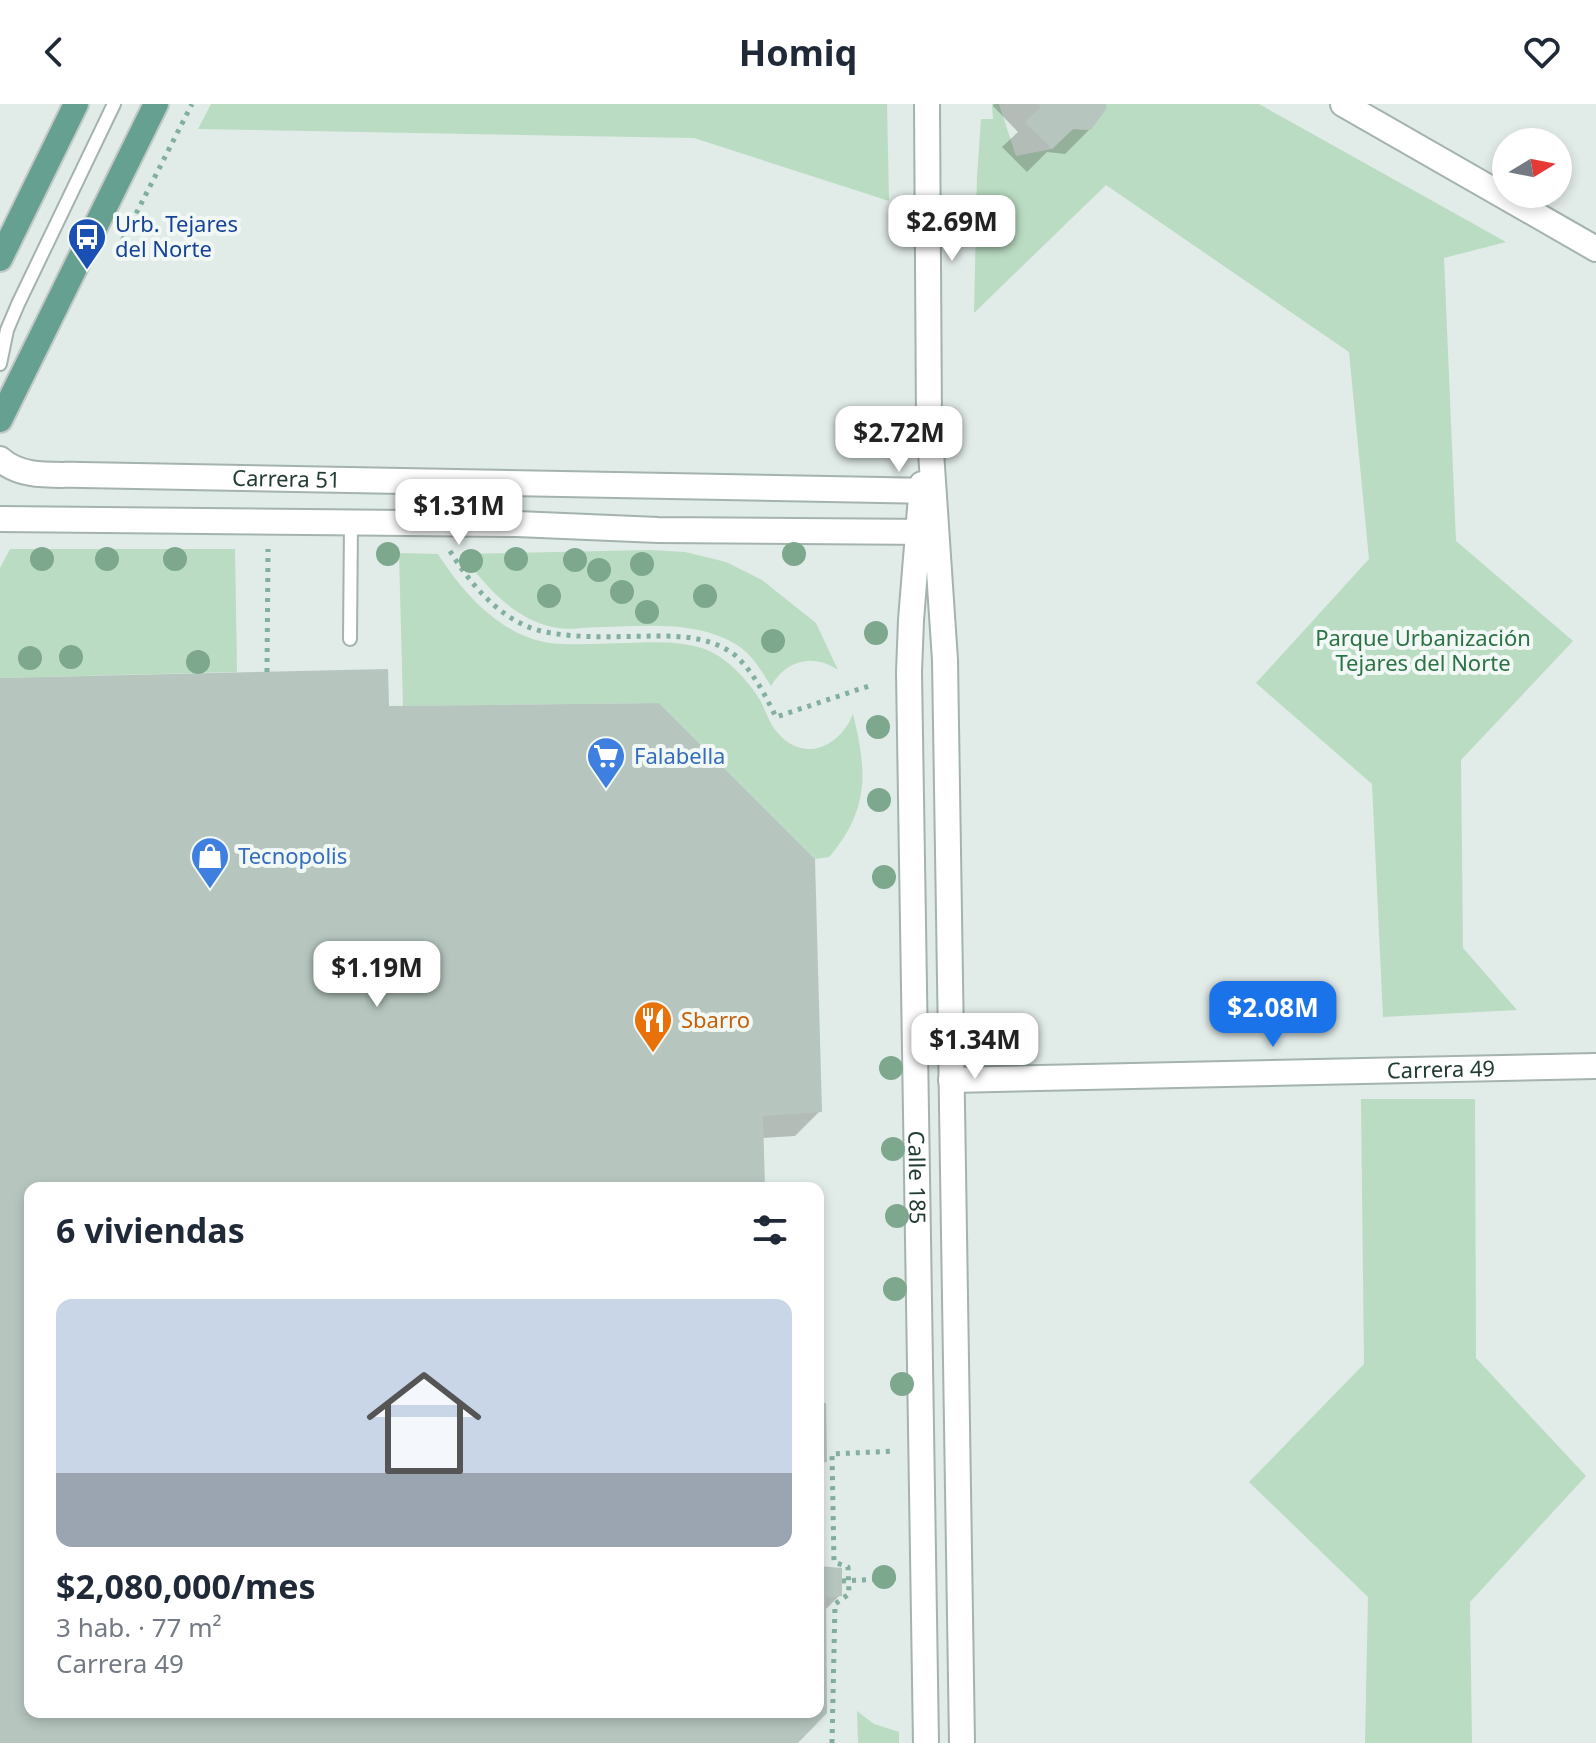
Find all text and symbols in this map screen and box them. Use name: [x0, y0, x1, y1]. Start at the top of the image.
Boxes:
text: Homiq: [739, 28, 857, 77]
icon: back: [32, 30, 76, 74]
icon: heart: [1520, 30, 1564, 74]
north arrow: [1492, 128, 1572, 208]
map controls: [1492, 128, 1572, 208]
pin: $2.69M: [887, 195, 1017, 263]
text: $2.69M: [906, 203, 998, 239]
place label: Urb. Tejares del Norte: [115, 208, 238, 263]
bus stop icon: Urb. Tejares del Norte: [66, 216, 108, 271]
pin: $2.72M: [834, 406, 964, 474]
text: $2.72M: [853, 414, 945, 450]
street label: Carrera 51: [232, 462, 341, 494]
pin: $1.31M: [394, 479, 524, 547]
text: $1.31M: [413, 487, 505, 523]
park label: Parque Urbanización Tejares del Norte: [1315, 622, 1531, 677]
supermarket icon: Falabella: [585, 735, 627, 790]
place label: Falabella: [634, 740, 725, 770]
shop icon: Tecnopolis: [189, 835, 231, 890]
place label: Tecnopolis: [238, 840, 347, 870]
pin: $1.19M: [312, 941, 442, 1009]
text: $1.19M: [331, 949, 423, 985]
pin: $2.08M: [1208, 981, 1338, 1049]
text: $2.08M: [1227, 989, 1319, 1025]
restaurant icon: Sbarro: [632, 999, 674, 1054]
place label: Sbarro: [681, 1004, 750, 1034]
pin: $1.34M: [910, 1013, 1040, 1081]
text: $1.34M: [929, 1021, 1021, 1057]
street label: Carrera 49: [1386, 1052, 1495, 1085]
street label: Calle 185: [902, 1130, 934, 1224]
text: 6 viviendas: [56, 1207, 245, 1253]
icon: filters: [748, 1208, 792, 1252]
icon: home: [352, 1351, 496, 1495]
text: $2,080,000/mes: [56, 1563, 316, 1609]
text: 3 hab. · 77 m²: [56, 1609, 222, 1645]
text: Carrera 49: [56, 1645, 184, 1681]

